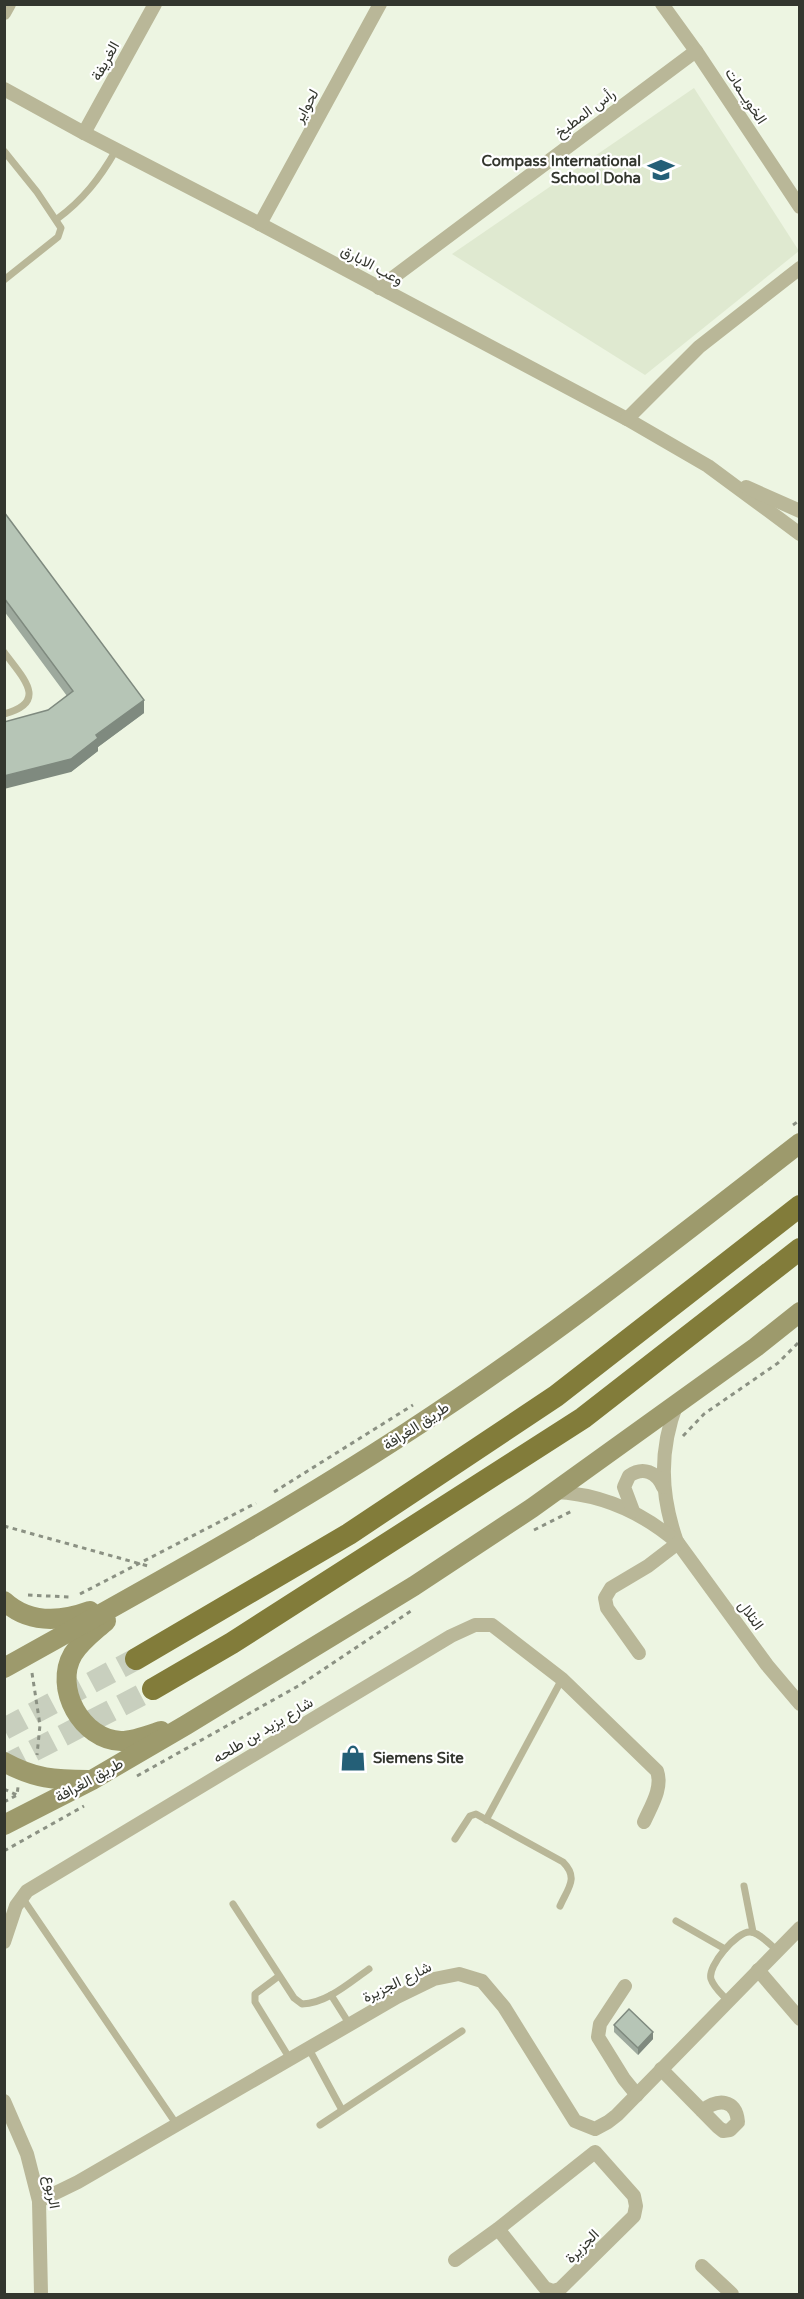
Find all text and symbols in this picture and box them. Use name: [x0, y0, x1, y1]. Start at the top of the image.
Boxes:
street label: الغريفة: [87, 38, 123, 84]
street label: الخويــمات: [721, 65, 771, 127]
street label: رأس المطبخ: [551, 84, 620, 143]
street label: لحواير: [289, 86, 323, 127]
place label: Compass International School Doha: [482, 152, 641, 187]
school or university icon: Compass International School Doha: [646, 155, 676, 185]
street label: وعب الابارق: [338, 241, 406, 289]
street label: طريق الغرافة: [380, 1398, 453, 1455]
street label: التلال: [734, 1597, 768, 1633]
street label: شارع يزيد بن طلحه: [210, 1693, 317, 1769]
shop icon: Siemens Site: [338, 1743, 368, 1773]
place label: Siemens Site: [373, 1749, 464, 1767]
street label: طريق الغرافة: [52, 1754, 127, 1807]
street label: شارع الجزيرة: [359, 1957, 436, 2008]
street label: الربوع: [38, 2174, 64, 2210]
street label: الجزيرة: [561, 2225, 603, 2267]

